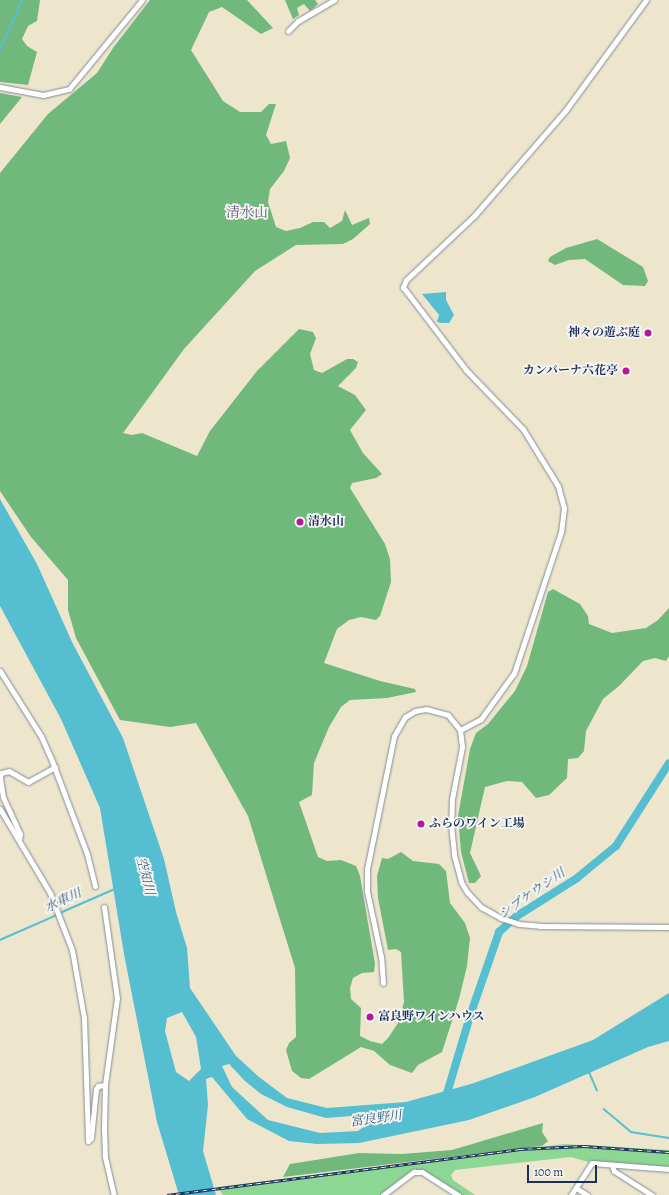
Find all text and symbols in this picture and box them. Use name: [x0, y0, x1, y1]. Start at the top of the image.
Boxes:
district label: 清水山: [226, 205, 268, 221]
place label: 神々の遊ぶ庭: [568, 326, 640, 340]
marker: 神々の遊ぶ庭: [643, 328, 653, 338]
place label: カンパーナ六花亭: [522, 364, 618, 378]
marker: カンパーナ六花亭: [621, 366, 631, 376]
place label: 清水山: [308, 515, 344, 529]
marker: 清水山: [295, 517, 305, 527]
place label: ふらのワイン工場: [429, 817, 525, 831]
marker: ふらのワイン工場: [416, 819, 426, 829]
water label: 空知川: [133, 855, 157, 897]
water label: シブケウシ川: [496, 865, 568, 923]
water label: 水車川: [42, 886, 84, 916]
place label: 富良野ワインハウス: [378, 1010, 486, 1024]
marker: 富良野ワインハウス: [365, 1012, 375, 1022]
water label: 富良野川: [349, 1108, 403, 1130]
scale bar: [529, 1157, 599, 1183]
text: 100 m: [534, 1164, 563, 1180]

